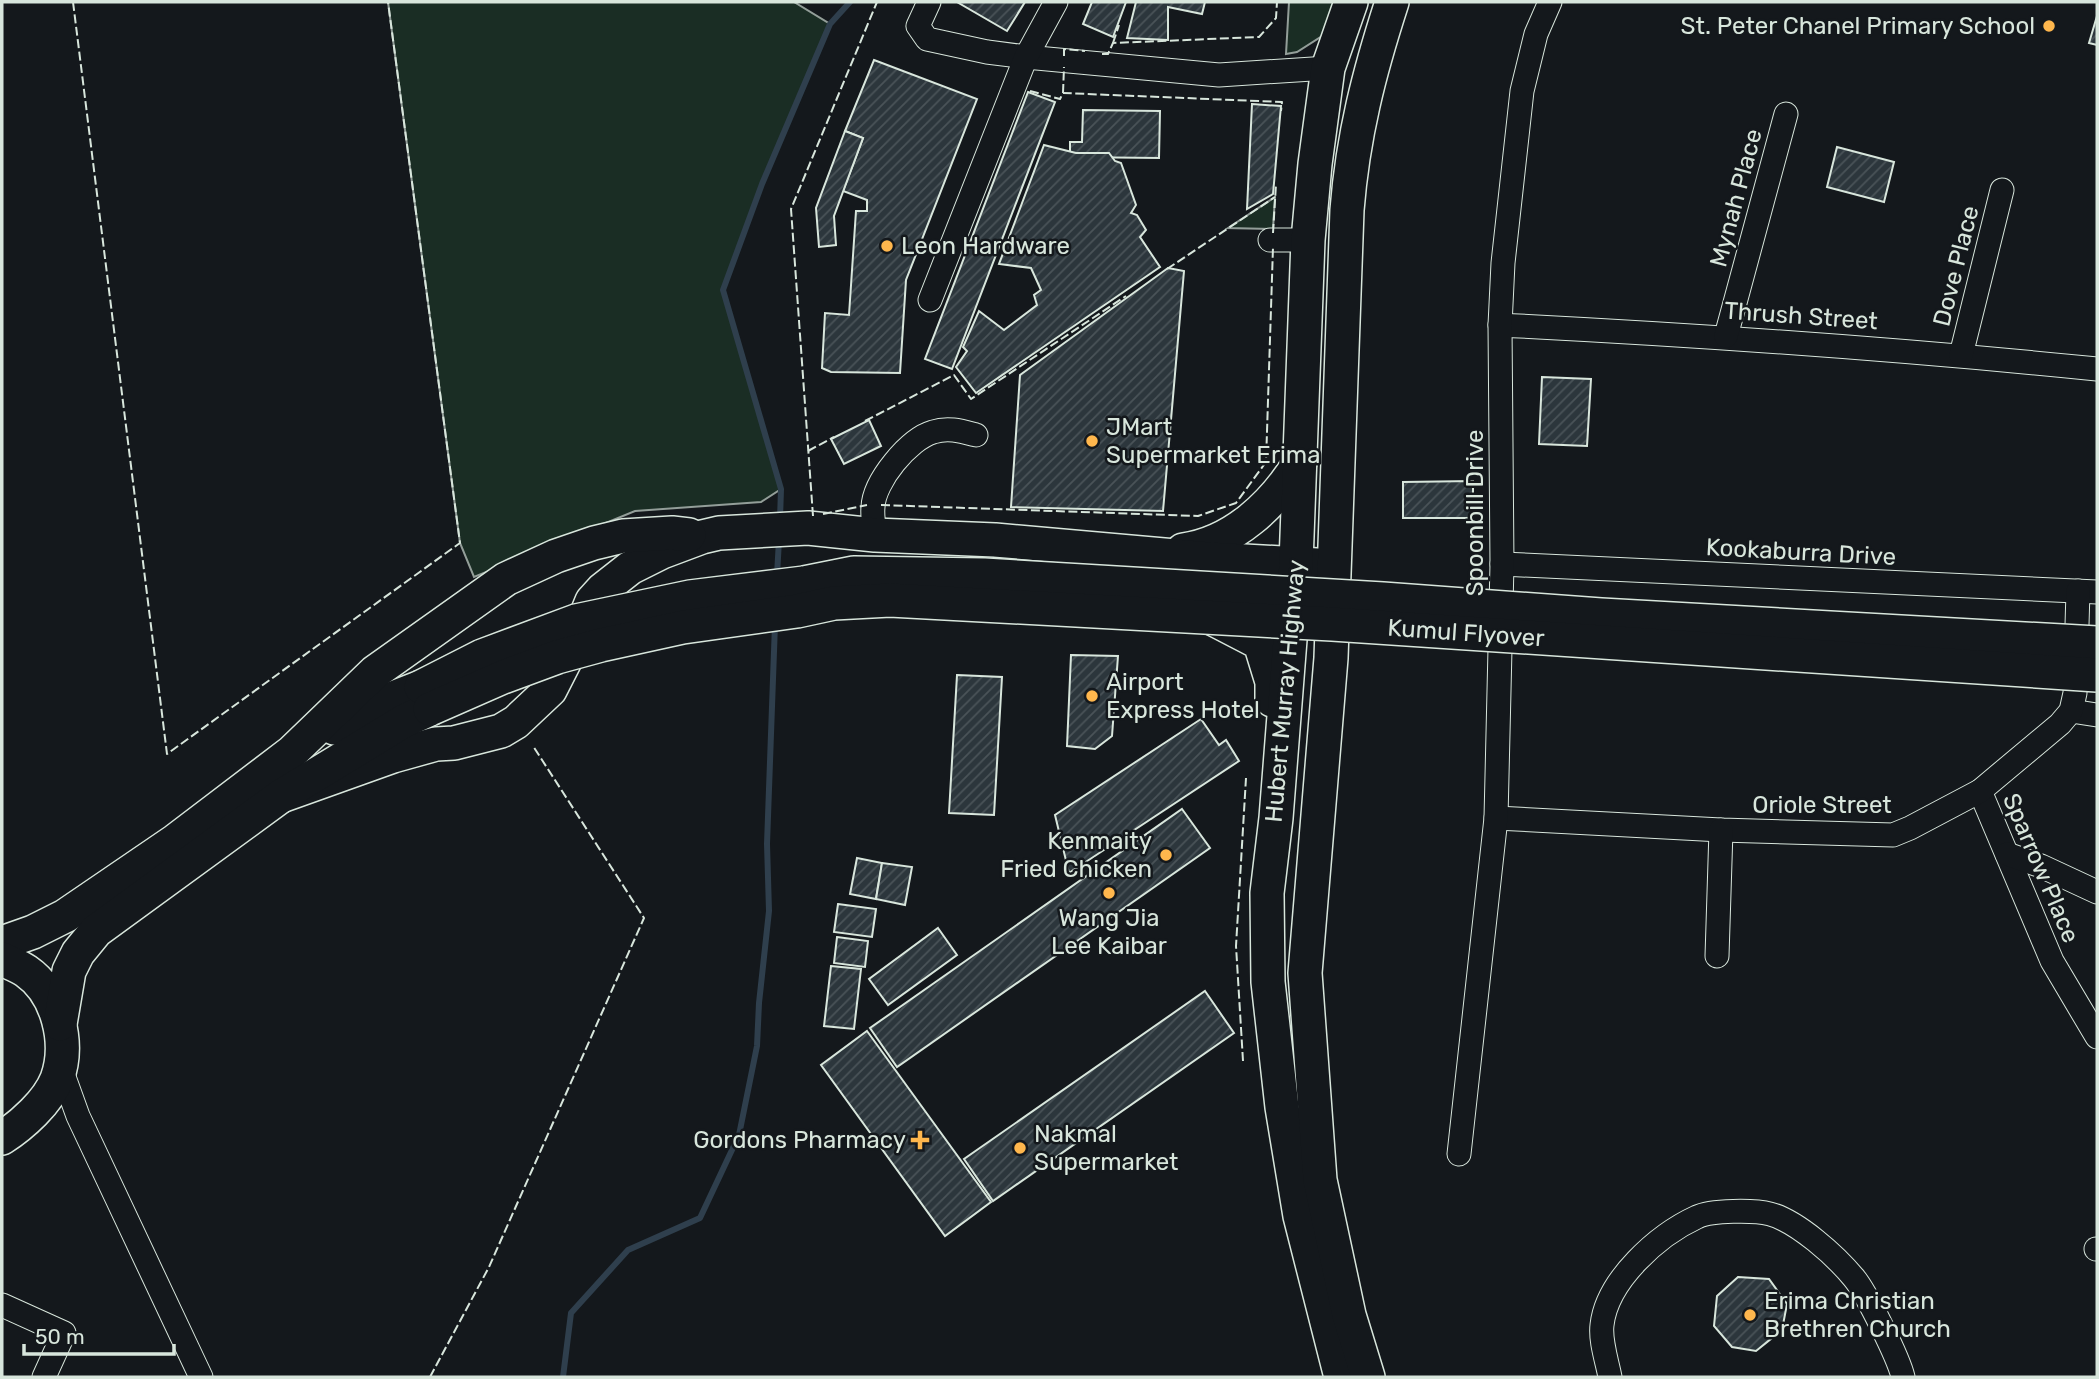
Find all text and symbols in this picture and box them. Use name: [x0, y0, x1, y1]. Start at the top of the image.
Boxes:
place label: St. Peter Chanel Primary School: [1681, 12, 2035, 40]
marker: St. Peter Chanel Primary School: [2041, 18, 2057, 34]
street label: Mynah Place: [1704, 126, 1768, 270]
street label: Dove Place: [1928, 203, 1984, 329]
place label: Leon Hardware: [901, 232, 1070, 260]
marker: Leon Hardware: [879, 238, 895, 254]
street label: Thrush Street: [1723, 297, 1879, 335]
place label: JMart Supermarket Erima: [1106, 413, 1320, 469]
street label: Spoonbill Drive: [1461, 430, 1489, 596]
marker: JMart Supermarket Erima: [1084, 433, 1100, 449]
street label: Kookaburra Drive: [1705, 533, 1897, 571]
street label: Hubert Murray Highway: [1260, 559, 1310, 823]
street label: Kumul Flyover: [1387, 614, 1545, 652]
place label: Airport Express Hotel: [1106, 668, 1260, 724]
marker: Airport Express Hotel: [1084, 688, 1100, 704]
street label: Sparrow Place: [1997, 789, 2085, 947]
street label: Oriole Street: [1752, 791, 1892, 819]
place label: Kenmaity Fried Chicken: [1000, 827, 1152, 883]
marker: Kenmaity Fried Chicken: [1158, 847, 1174, 863]
marker: Wang Jia Lee Kaibar: [1101, 885, 1117, 901]
place label: Wang Jia Lee Kaibar: [1051, 904, 1167, 960]
place label: Nakmal Supermarket: [1034, 1120, 1179, 1176]
place label: Gordons Pharmacy: [693, 1126, 906, 1154]
marker: Gordons Pharmacy: [912, 1132, 928, 1148]
marker: Nakmal Supermarket: [1012, 1140, 1028, 1156]
place label: Erima Christian Brethren Church: [1764, 1287, 1951, 1343]
marker: Erima Christian Brethren Church: [1742, 1307, 1758, 1323]
scale bar: [24, 1312, 175, 1356]
text: 50 m: [35, 1324, 85, 1349]

